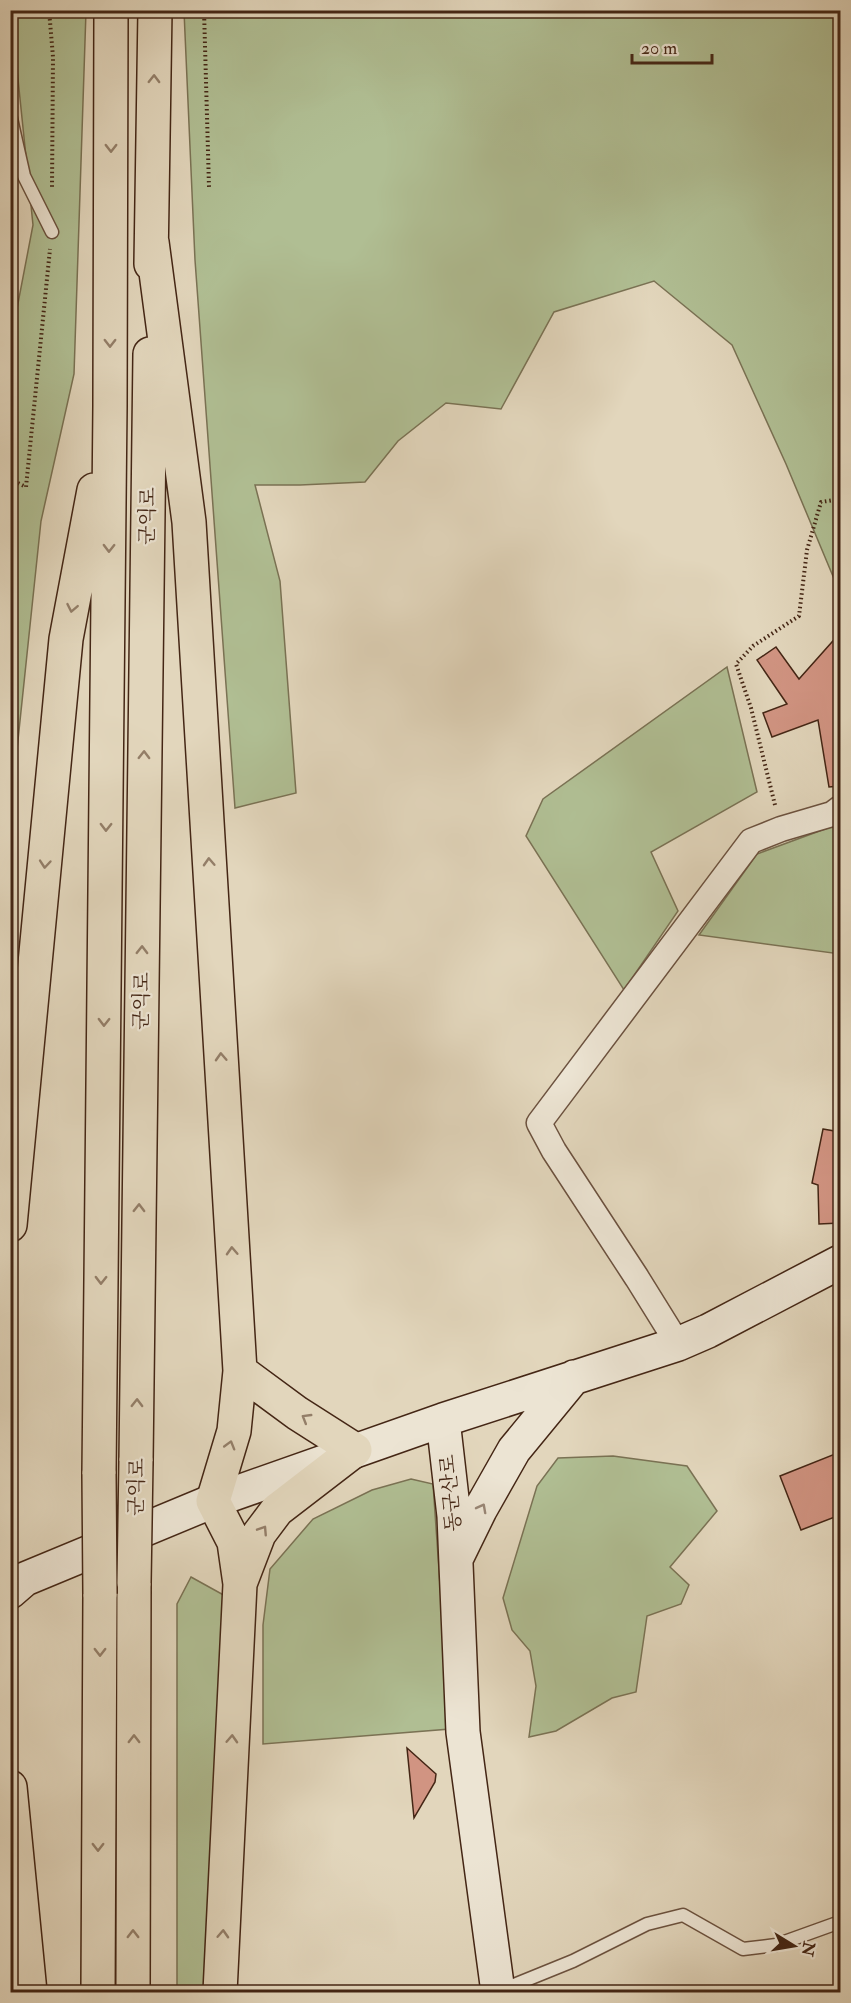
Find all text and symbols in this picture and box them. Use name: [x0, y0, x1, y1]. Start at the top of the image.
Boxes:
scale bar: [632, 27, 712, 65]
text: 20 m: [641, 37, 677, 60]
one-way arrow: [148, 75, 160, 84]
one-way arrow: [105, 143, 117, 152]
one-way arrow: [104, 338, 116, 347]
street label: 군익로: [134, 487, 161, 545]
one-way arrow: [102, 544, 115, 553]
one-way arrow: [66, 603, 79, 613]
one-way arrow: [138, 750, 151, 759]
one-way arrow: [100, 823, 112, 832]
one-way arrow: [203, 857, 216, 866]
one-way arrow: [39, 860, 52, 869]
one-way arrow: [136, 945, 148, 954]
street label: 군익로: [128, 972, 155, 1030]
one-way arrow: [97, 1018, 110, 1027]
one-way arrow: [214, 1052, 227, 1061]
one-way arrow: [133, 1203, 145, 1212]
one-way arrow: [226, 1247, 239, 1256]
one-way arrow: [95, 1276, 107, 1285]
one-way arrow: [131, 1398, 143, 1407]
one-way arrow: [302, 1415, 313, 1426]
one-way arrow: [223, 1440, 235, 1451]
street label: 동군산로: [435, 1453, 466, 1533]
street label: 군익로: [123, 1458, 150, 1516]
one-way arrow: [475, 1504, 486, 1514]
one-way arrow: [256, 1526, 268, 1536]
one-way arrow: [94, 1648, 106, 1657]
one-way arrow: [128, 1735, 140, 1744]
one-way arrow: [226, 1735, 239, 1744]
one-way arrow: [92, 1843, 104, 1852]
north arrow: [764, 1916, 824, 1976]
one-way arrow: [127, 1930, 139, 1939]
one-way arrow: [216, 1930, 229, 1939]
text: N: [796, 1939, 819, 1958]

